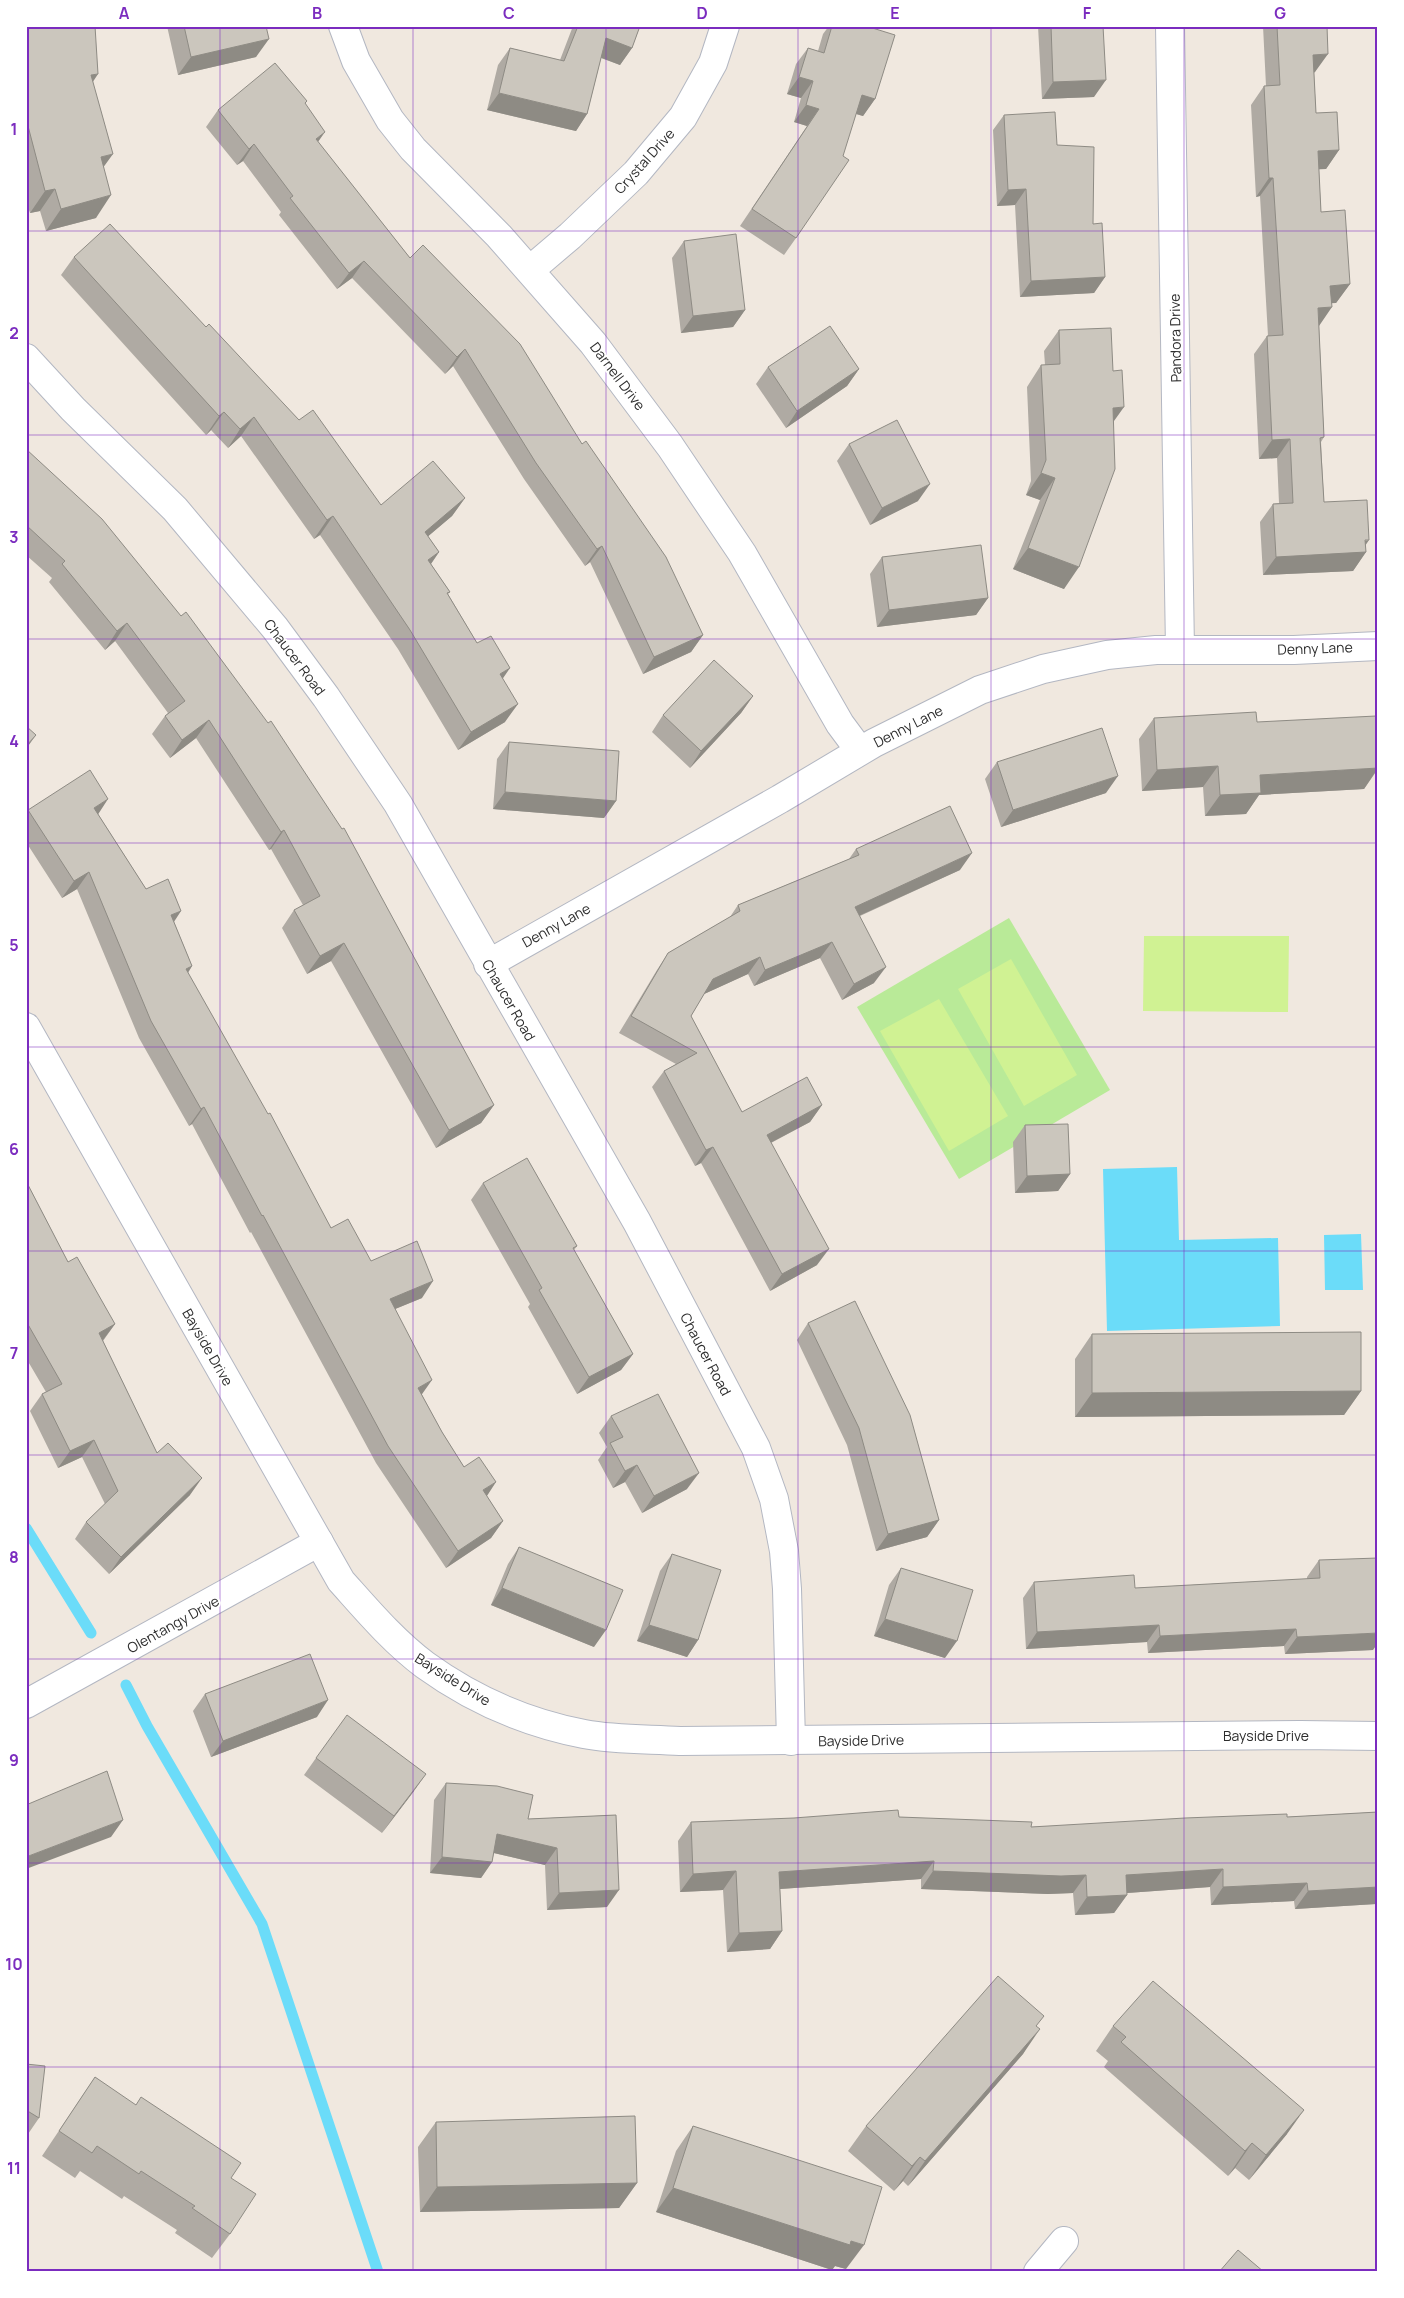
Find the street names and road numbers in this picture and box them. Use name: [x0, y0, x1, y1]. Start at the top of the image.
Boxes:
street label: Crystal Drive: [610, 124, 678, 198]
street label: Pandora Drive: [1165, 293, 1185, 383]
street label: Darnell Drive: [586, 338, 650, 414]
street label: Chaucer Road: [260, 615, 330, 699]
street label: Denny Lane: [1277, 637, 1353, 659]
street label: Denny Lane: [870, 700, 946, 752]
street label: Denny Lane: [518, 898, 594, 952]
street label: Chaucer Road: [478, 956, 540, 1044]
street label: Bayside Drive: [178, 1305, 238, 1389]
street label: Chaucer Road: [676, 1309, 736, 1399]
street label: Olentangy Drive: [124, 1591, 222, 1657]
street label: Bayside Drive: [412, 1648, 494, 1710]
street label: Bayside Drive: [1223, 1726, 1309, 1745]
street label: Bayside Drive: [818, 1730, 904, 1750]

